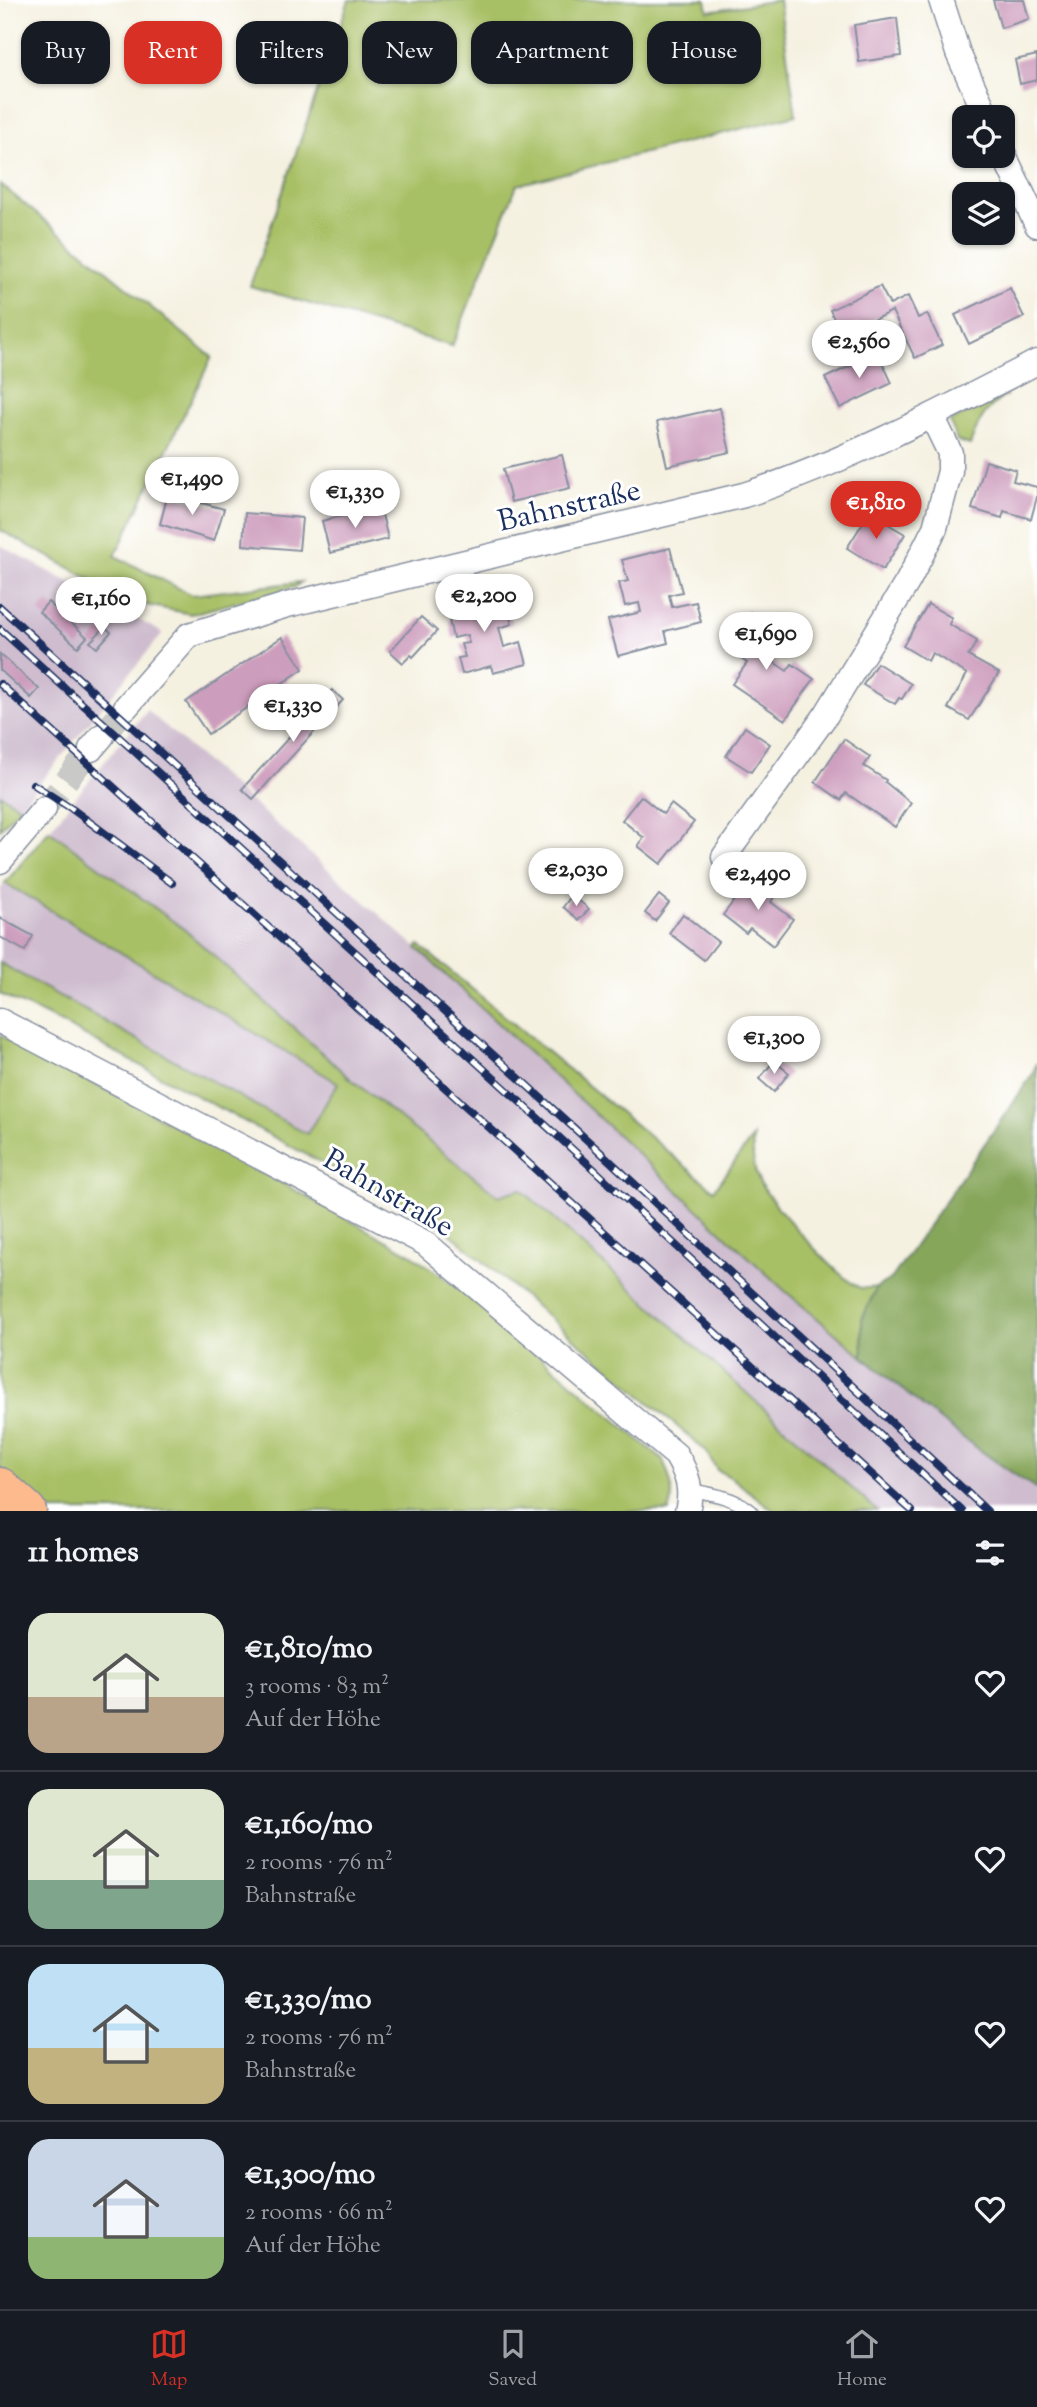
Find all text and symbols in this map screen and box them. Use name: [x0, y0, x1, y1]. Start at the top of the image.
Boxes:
chip: Buy: [21, 21, 110, 84]
chip: Rent: [124, 21, 222, 84]
chip: Filters: [236, 21, 348, 84]
chip: New: [362, 21, 457, 84]
chip: Apartment: [471, 21, 633, 84]
chip: House: [647, 21, 761, 84]
map controls: [952, 105, 1015, 245]
button: locate: [952, 105, 1015, 168]
button: layers: [952, 182, 1015, 245]
pin: €2,560: [802, 320, 916, 380]
text: €2,560: [828, 326, 890, 359]
pin: €1,490: [135, 458, 249, 517]
text: €1,490: [161, 463, 223, 496]
pin: €1,330: [298, 470, 412, 530]
street label: Bahnstraße: [494, 470, 645, 545]
text: €1,330: [326, 476, 384, 509]
pin: €1,810: [819, 482, 933, 541]
text: €1,810: [847, 487, 905, 520]
pin: €2,200: [427, 574, 541, 634]
pin: €1,160: [44, 578, 158, 637]
text: €2,200: [451, 580, 517, 613]
text: €1,160: [71, 583, 131, 616]
pin: €1,690: [709, 612, 823, 672]
text: €1,690: [735, 618, 797, 651]
pin: €1,330: [236, 684, 350, 744]
text: €1,330: [264, 690, 322, 723]
pin: €2,030: [519, 848, 633, 908]
pin: €2,490: [701, 852, 815, 912]
text: €2,030: [544, 854, 608, 887]
text: €2,490: [725, 858, 791, 891]
pin: €1,300: [717, 1016, 831, 1076]
text: €1,300: [743, 1022, 805, 1055]
street label: Bahnstraße: [314, 1139, 461, 1249]
text: 11 homes: [28, 1532, 139, 1575]
icon: filters: [971, 1534, 1009, 1572]
text: €1,810/mo: [245, 1628, 373, 1671]
icon: home: [84, 1641, 168, 1725]
icon: heart: [971, 1664, 1009, 1702]
text: 3 rooms · 83 m²: [245, 1671, 389, 1704]
text: Auf der Höhe: [245, 1704, 381, 1737]
text: €1,160/mo: [245, 1804, 373, 1847]
icon: home: [84, 1817, 168, 1901]
icon: heart: [971, 1840, 1009, 1878]
text: 2 rooms · 76 m²: [245, 1847, 393, 1880]
text: Bahnstraße: [245, 1880, 356, 1913]
text: €1,330/mo: [245, 1979, 372, 2022]
icon: home: [84, 1992, 168, 2076]
icon: heart: [971, 2015, 1009, 2053]
text: 2 rooms · 76 m²: [245, 2022, 393, 2055]
text: Bahnstraße: [245, 2055, 356, 2088]
text: €1,300/mo: [245, 2154, 375, 2197]
icon: home: [84, 2167, 168, 2251]
icon: heart: [971, 2190, 1009, 2228]
text: 2 rooms · 66 m²: [245, 2197, 393, 2230]
text: Auf der Höhe: [245, 2230, 381, 2263]
tab: Map: [150, 2325, 188, 2394]
tab: Saved: [488, 2325, 537, 2394]
tab: Home: [837, 2325, 887, 2394]

